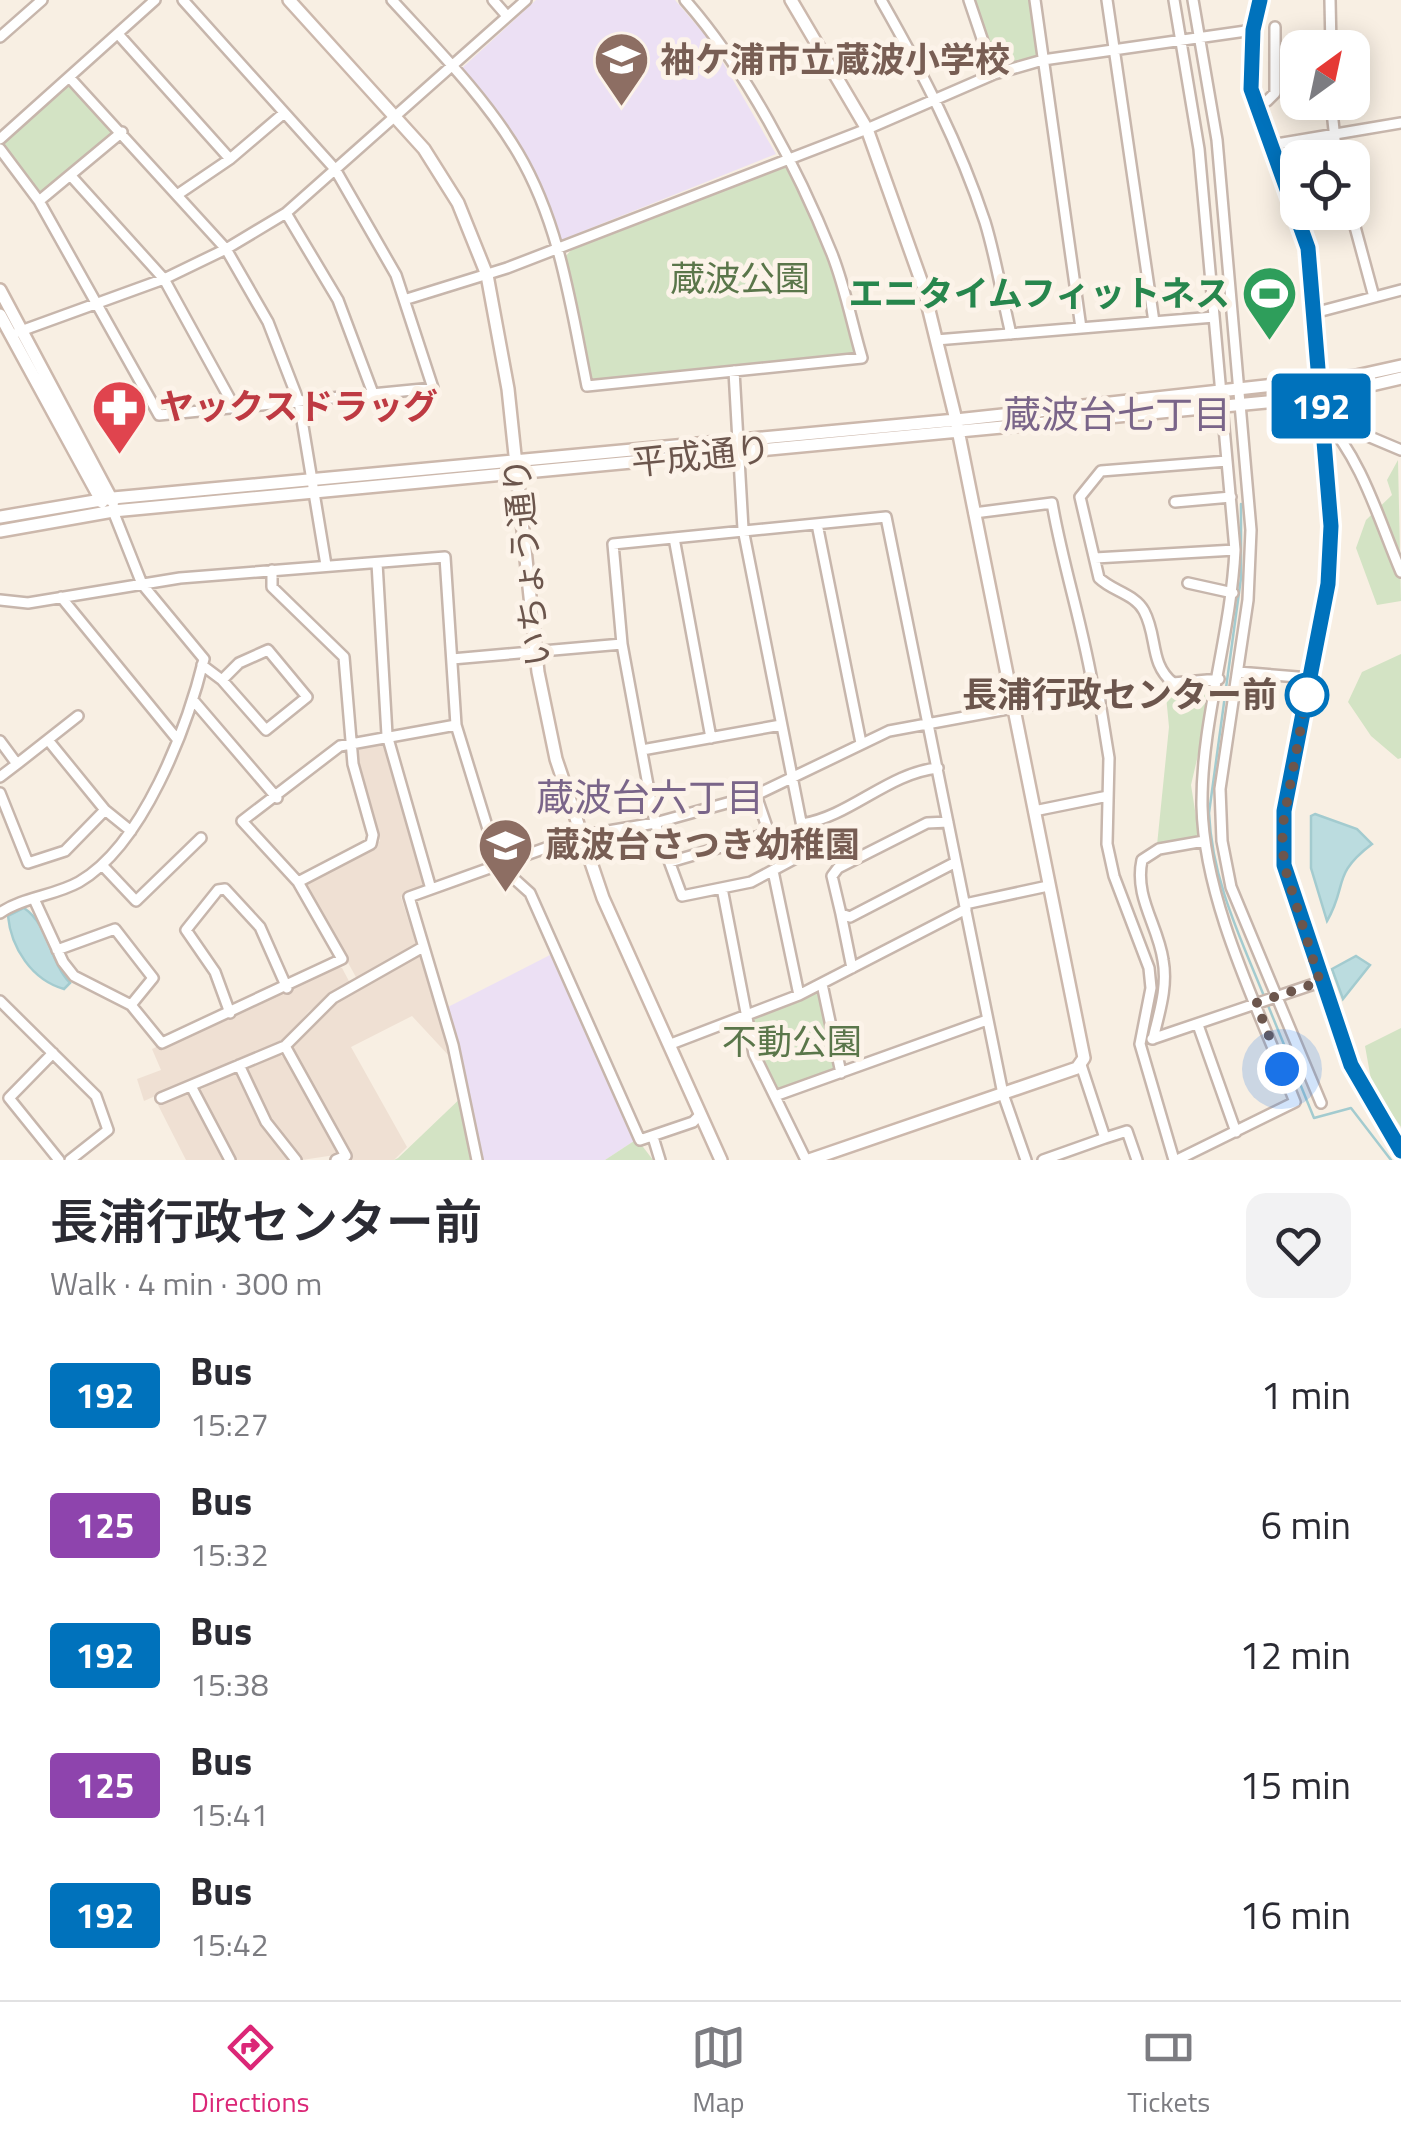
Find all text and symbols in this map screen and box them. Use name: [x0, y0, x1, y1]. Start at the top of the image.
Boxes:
school or university icon: 袖ケ浦市立蔵波小学校: [591, 30, 651, 109]
north arrow: [1280, 30, 1370, 120]
map controls: [1280, 30, 1370, 230]
place label: 袖ケ浦市立蔵波小学校: [660, 32, 1010, 86]
button: locate: [1280, 140, 1370, 230]
park label: 蔵波公園: [670, 251, 810, 305]
sports icon: エニタイムフィットネス: [1239, 264, 1299, 343]
place label: エニタイムフィットネス: [848, 266, 1230, 320]
line badge: 192: [1264, 374, 1378, 438]
pharmacy icon: ヤックスドラッグ: [90, 377, 150, 456]
place label: ヤックスドラッグ: [159, 379, 438, 433]
text: 192: [1292, 379, 1350, 433]
district label: 蔵波台七丁目: [1003, 385, 1231, 443]
street label: 平成通り: [628, 421, 773, 489]
street label: いちょう通り: [488, 455, 564, 669]
place label: 長浦行政センター前: [962, 667, 1277, 721]
marker: 長浦行政センター前: [1286, 674, 1328, 716]
district label: 蔵波台六丁目: [536, 768, 764, 826]
school or university icon: 蔵波台さつき幼稚園: [476, 815, 536, 894]
place label: 蔵波台さつき幼稚園: [545, 817, 860, 871]
park label: 不動公園: [722, 1014, 862, 1068]
your location: [1257, 1044, 1307, 1094]
text: 長浦行政センター前: [50, 1185, 482, 1258]
button: heart: [1246, 1193, 1351, 1298]
text: Walk · 4 min · 300 m: [50, 1259, 322, 1307]
text: Bus: [190, 1342, 252, 1400]
text: 1 min: [1261, 1366, 1351, 1424]
text: 192: [76, 1368, 134, 1422]
text: 15:27: [190, 1400, 269, 1448]
text: Bus: [190, 1472, 252, 1530]
text: 6 min: [1261, 1496, 1351, 1554]
text: 125: [76, 1498, 134, 1552]
text: 15:32: [190, 1530, 269, 1578]
text: Bus: [190, 1602, 252, 1660]
text: 12 min: [1240, 1626, 1351, 1684]
text: 192: [76, 1628, 134, 1682]
text: 15:38: [190, 1660, 269, 1708]
text: Bus: [190, 1732, 252, 1790]
text: 15 min: [1240, 1756, 1351, 1814]
text: 125: [76, 1758, 134, 1812]
text: 15:41: [190, 1790, 269, 1838]
text: Bus: [190, 1862, 252, 1920]
text: 16 min: [1240, 1886, 1351, 1944]
text: 192: [76, 1888, 134, 1942]
text: 15:42: [190, 1920, 269, 1968]
tab: Directions: [191, 2020, 309, 2123]
tab: Map: [691, 2020, 746, 2123]
tab: Tickets: [1127, 2020, 1210, 2123]

